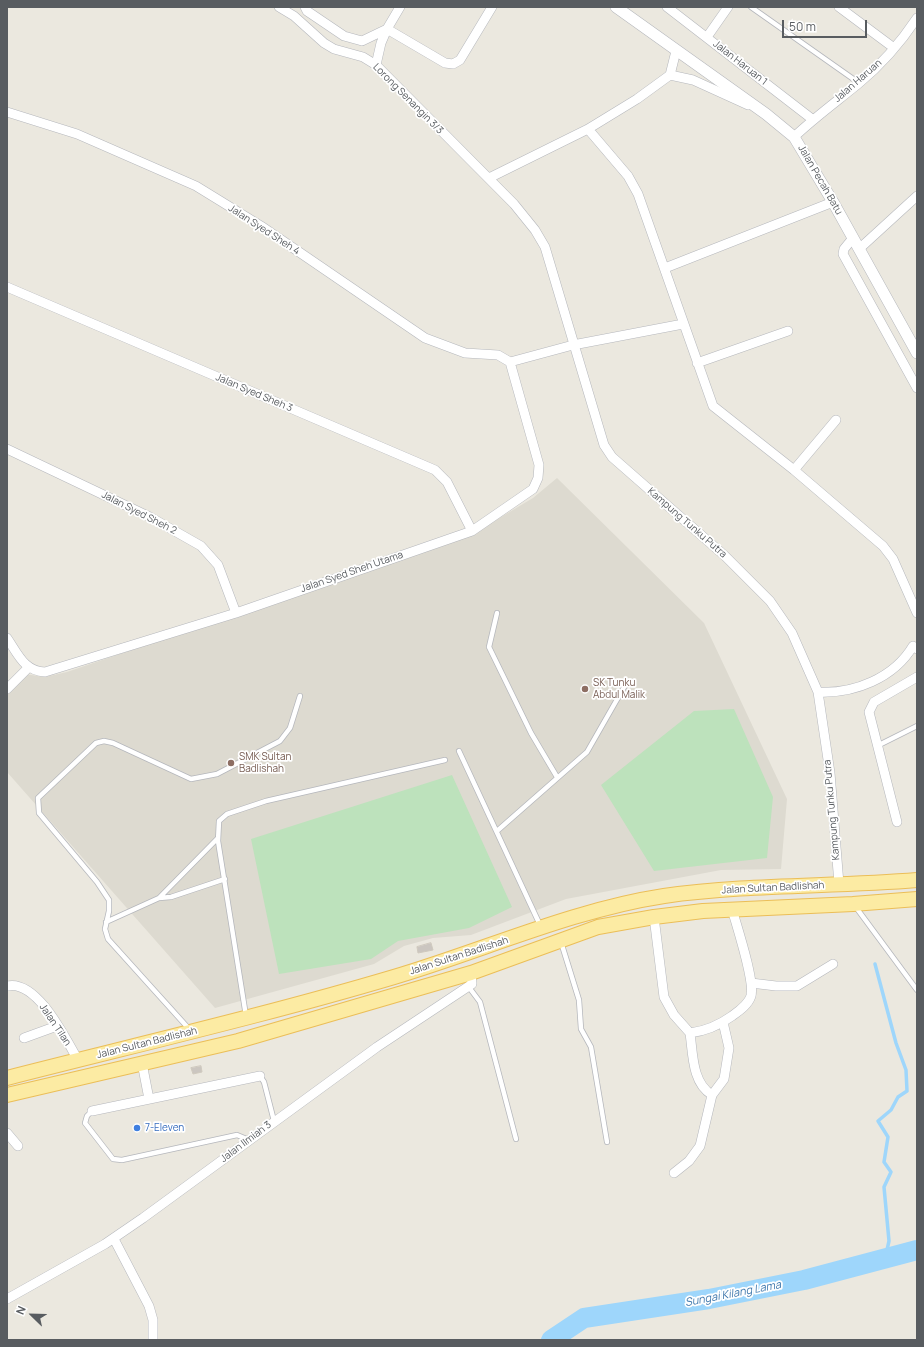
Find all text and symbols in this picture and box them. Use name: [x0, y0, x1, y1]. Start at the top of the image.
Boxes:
scale bar: [784, 12, 869, 38]
text: 50 m: [789, 18, 816, 35]
street label: Jalan Haruan 1: [711, 38, 769, 88]
street label: Jalan Haruan: [832, 57, 884, 105]
street label: Lorong Senangin 3/3: [370, 61, 446, 137]
street label: Jalan Pecah Batu: [795, 143, 845, 217]
street label: Jalan Syed Sheh 4: [226, 202, 302, 258]
street label: Jalan Syed Sheh 3: [214, 371, 294, 415]
street label: Kampung Tunku Putra: [645, 485, 729, 561]
street label: Jalan Syed Sheh 2: [100, 489, 178, 537]
street label: Jalan Syed Sheh Utama: [299, 549, 405, 595]
place label: SK Tunku Abdul Malik: [593, 677, 645, 700]
marker: SK Tunku Abdul Malik: [580, 684, 590, 694]
place label: SMK Sultan Badlishah: [239, 751, 291, 774]
marker: SMK Sultan Badlishah: [226, 758, 236, 768]
street label: Kampung Tunku Putra: [822, 759, 842, 861]
street label: Jalan Sultan Badlishah: [721, 879, 825, 897]
street label: Jalan Sultan Badlishah: [408, 934, 510, 978]
street label: Jalan Tilan: [37, 1002, 73, 1048]
street label: Jalan Sultan Badlishah: [96, 1025, 198, 1061]
street label: Jalan Ilmiah 3: [218, 1119, 274, 1165]
place label: 7-Eleven: [145, 1122, 184, 1134]
marker: 7-Eleven: [132, 1123, 142, 1133]
water label: Sungai Kilang Lama: [684, 1278, 782, 1310]
north arrow: [12, 1295, 52, 1335]
text: N: [12, 1304, 29, 1317]

